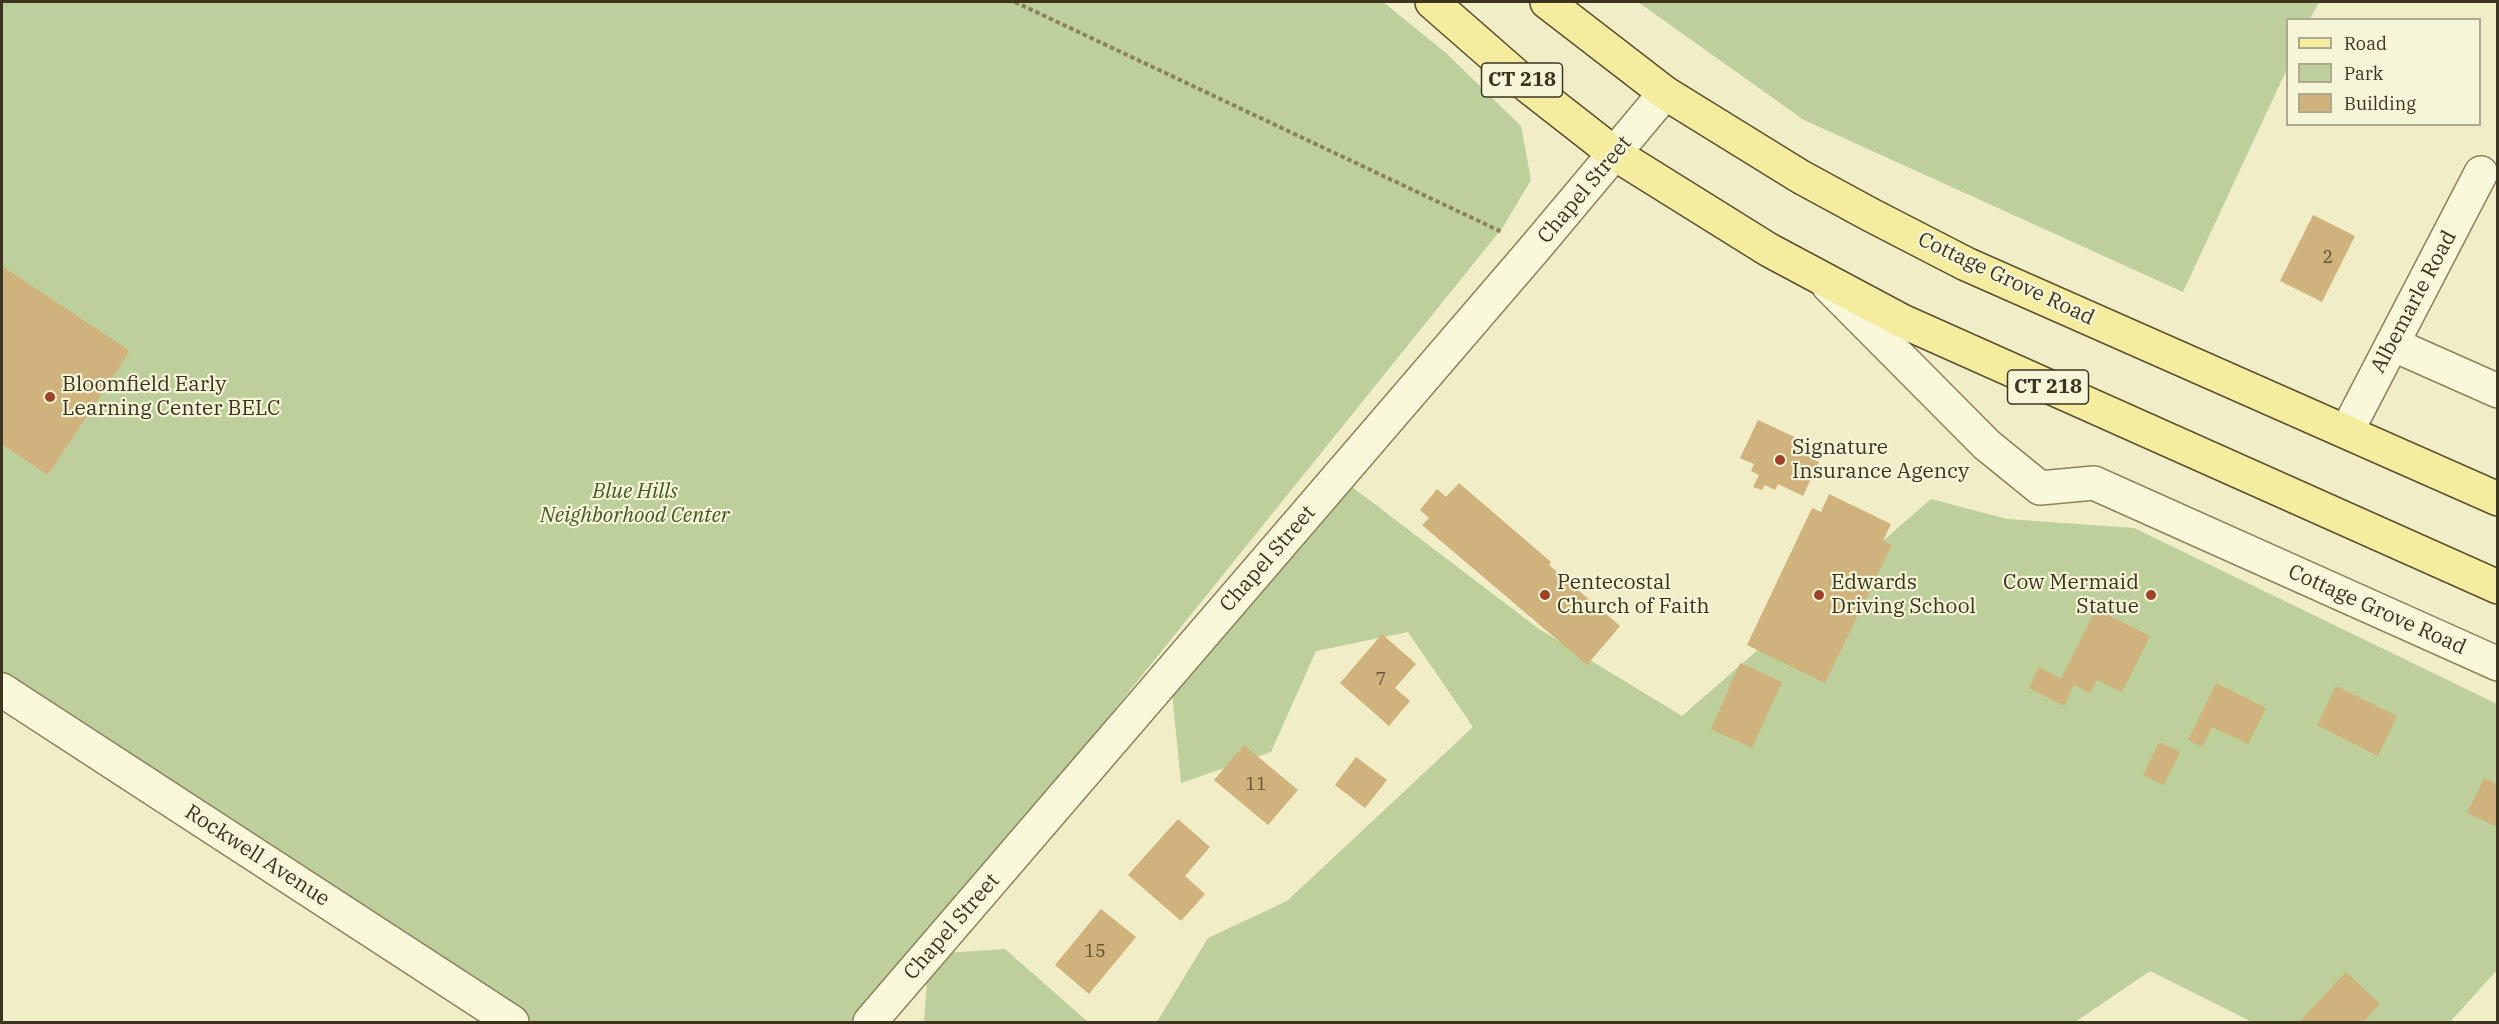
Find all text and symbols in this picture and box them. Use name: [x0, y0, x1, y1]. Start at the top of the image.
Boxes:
legend: [2286, 18, 2481, 126]
text: Road: [2344, 32, 2387, 55]
text: Park: [2344, 62, 2383, 85]
road number: CT 218: [1482, 63, 1562, 97]
text: Building: [2344, 92, 2416, 115]
street label: Chapel Street: [1533, 131, 1637, 249]
street label: Albemarle Road: [2366, 226, 2462, 378]
street label: Cottage Grove Road: [1914, 227, 2098, 331]
house number: 2: [2323, 247, 2333, 269]
road number: CT 218: [2008, 370, 2088, 404]
place label: Bloomfield Early Learning Center BELC: [62, 372, 281, 422]
marker: Bloomfield Early Learning Center BELC: [43, 390, 57, 404]
place label: Signature Insurance Agency: [1792, 435, 1969, 485]
marker: Signature Insurance Agency: [1773, 453, 1787, 467]
park label: Blue Hills Neighborhood Center: [540, 479, 730, 529]
street label: Chapel Street: [1215, 501, 1321, 617]
street label: Cottage Grove Road: [2284, 559, 2470, 661]
place label: Pentecostal Church of Faith: [1557, 570, 1710, 620]
place label: Edwards Driving School: [1831, 570, 1976, 620]
place label: Cow Mermaid Statue: [2003, 570, 2139, 620]
marker: Pentecostal Church of Faith: [1538, 588, 1552, 602]
marker: Edwards Driving School: [1812, 588, 1826, 602]
marker: Cow Mermaid Statue: [2144, 588, 2158, 602]
house number: 7: [1376, 669, 1386, 691]
house number: 11: [1245, 774, 1267, 796]
street label: Rockwell Avenue: [180, 800, 334, 912]
street label: Chapel Street: [899, 869, 1005, 985]
house number: 15: [1084, 941, 1106, 963]

